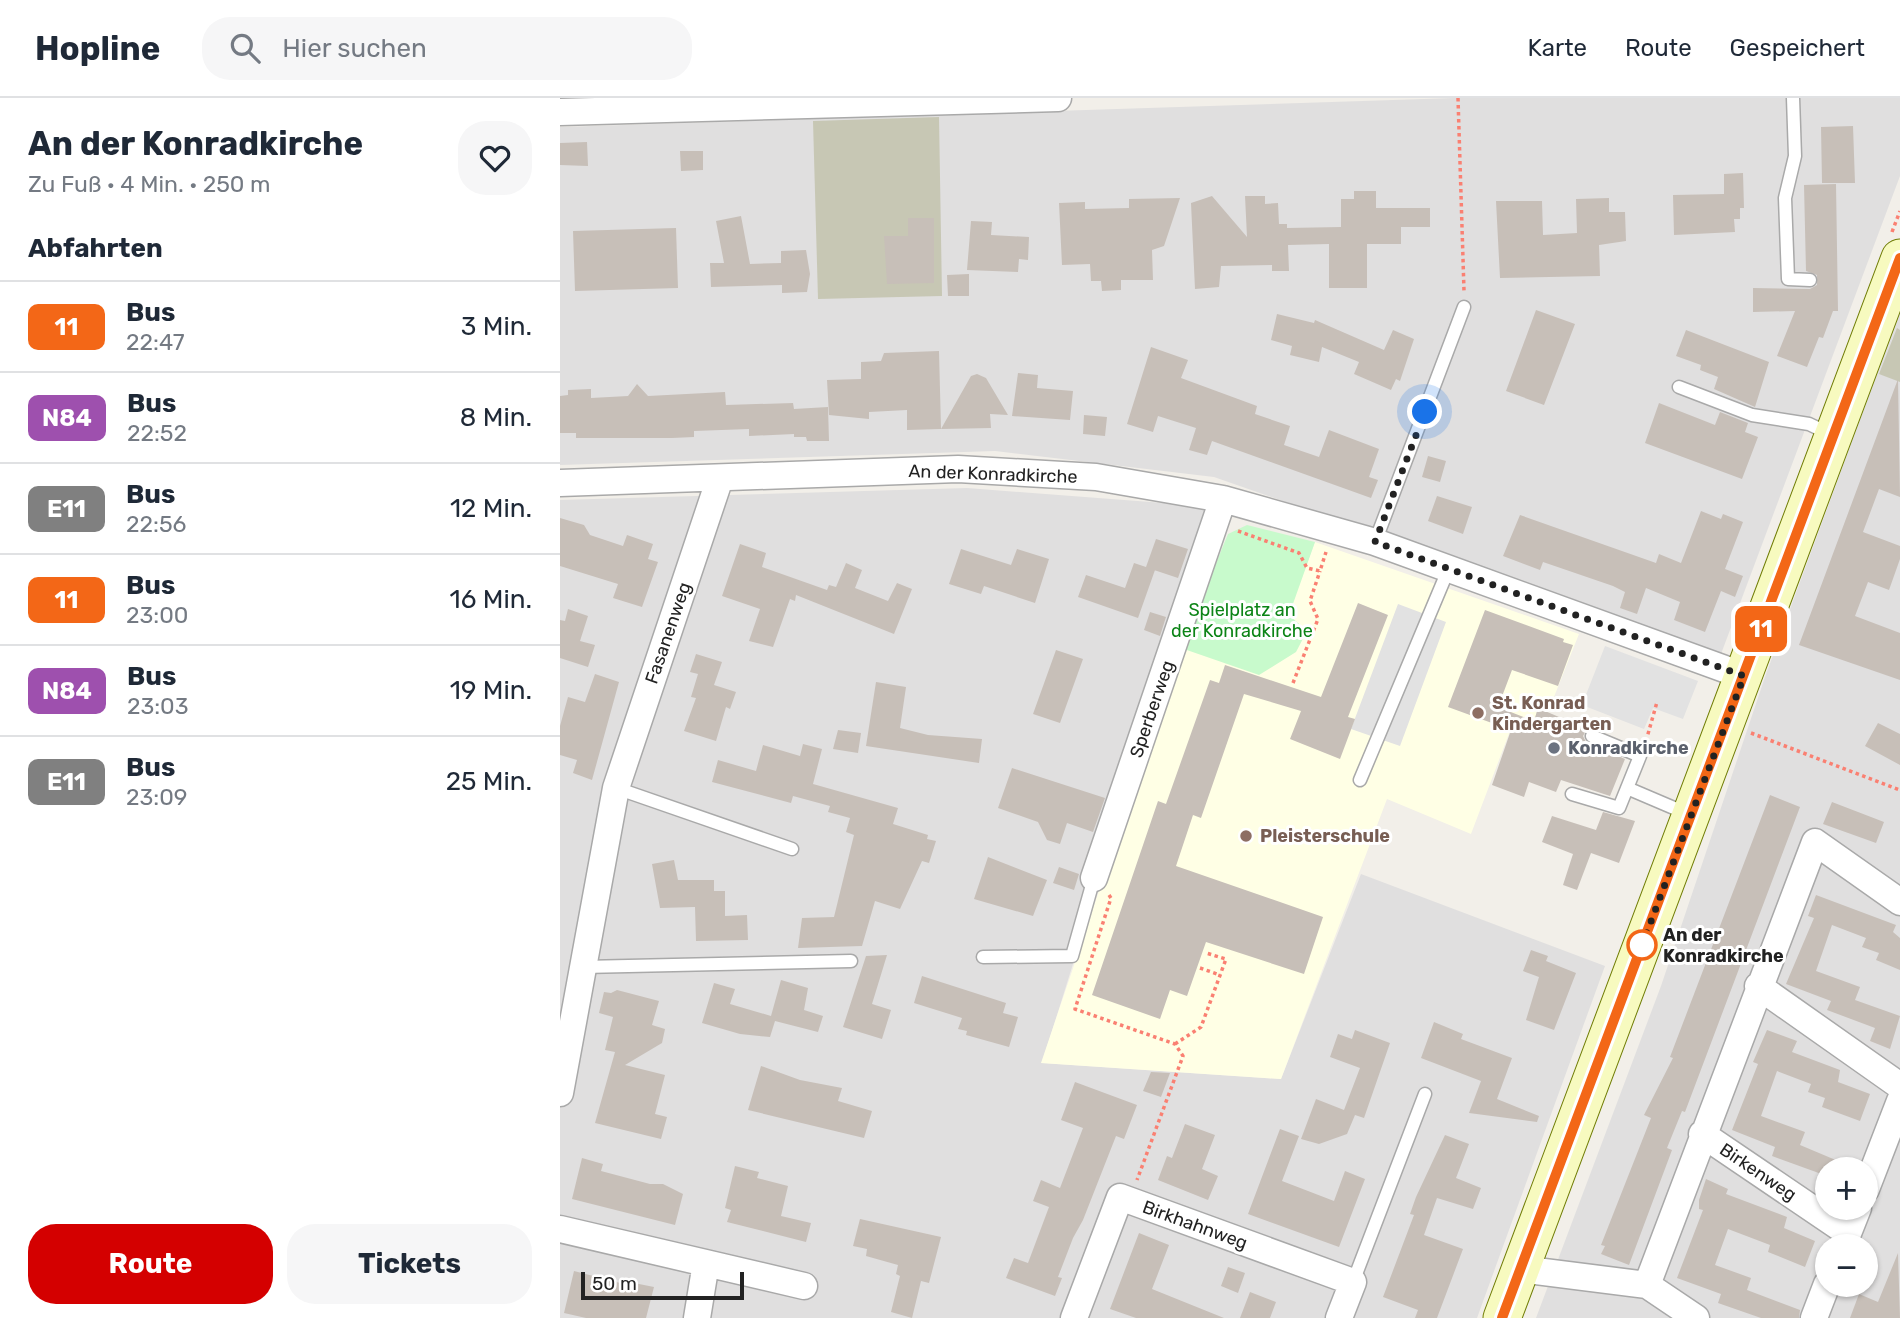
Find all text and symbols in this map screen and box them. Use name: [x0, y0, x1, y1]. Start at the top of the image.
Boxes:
search box: [202, 17, 692, 80]
text: Hopline: [35, 29, 160, 68]
icon: search: [226, 29, 264, 67]
text: Hier suchen: [282, 33, 427, 64]
text: Karte: [1528, 34, 1587, 62]
text: Route: [1625, 34, 1692, 62]
text: Gespeichert: [1730, 34, 1865, 62]
button: heart: [458, 121, 532, 195]
text: An der Konradkirche: [28, 124, 363, 163]
text: Zu Fuß · 4 Min. · 250 m: [28, 170, 271, 198]
text: Abfahrten: [28, 233, 163, 264]
text: Bus: [126, 297, 175, 328]
text: 3 Min.: [461, 311, 532, 342]
text: 11: [55, 313, 78, 341]
text: 22:47: [126, 328, 185, 356]
text: Bus: [127, 388, 176, 419]
your location: [1407, 394, 1442, 429]
text: 8 Min.: [460, 402, 532, 433]
text: N84: [42, 404, 92, 432]
text: 22:52: [127, 419, 187, 447]
street label: An der Konradkirche: [908, 460, 1078, 488]
text: Bus: [126, 479, 175, 510]
text: 12 Min.: [450, 493, 532, 524]
text: E11: [47, 495, 86, 523]
text: 22:56: [126, 510, 186, 538]
text: Bus: [126, 570, 175, 601]
street label: Fasanenweg: [640, 579, 696, 687]
text: 16 Min.: [450, 584, 532, 615]
text: 11: [55, 586, 78, 614]
park label: Spielplatz an der Konradkirche: [1171, 599, 1313, 642]
text: 23:00: [126, 601, 188, 629]
line badge: 11: [1730, 606, 1792, 652]
text: 11: [1749, 615, 1773, 643]
street label: Sperberweg: [1125, 657, 1179, 761]
text: Bus: [127, 661, 176, 692]
text: 19 Min.: [450, 675, 532, 706]
text: N84: [42, 677, 92, 705]
text: 23:03: [127, 692, 189, 720]
place label: St. Konrad Kindergarten: [1492, 692, 1612, 735]
marker: St. Konrad Kindergarten: [1470, 705, 1486, 721]
place label: Konradkirche: [1568, 737, 1689, 759]
marker: Konradkirche: [1546, 740, 1562, 756]
text: Bus: [126, 752, 175, 783]
text: 25 Min.: [446, 766, 532, 797]
text: E11: [47, 768, 86, 796]
text: 23:09: [126, 783, 187, 811]
place label: Pleisterschule: [1260, 825, 1390, 847]
marker: Pleisterschule: [1238, 828, 1254, 844]
place label: An der Konradkirche: [1663, 924, 1784, 967]
marker: An der Konradkirche: [1627, 930, 1657, 960]
street label: Birkenweg: [1715, 1138, 1801, 1206]
map controls: [1815, 1157, 1878, 1297]
button: +: [1815, 1157, 1878, 1220]
street label: Birkhahnweg: [1139, 1196, 1251, 1254]
button: Route: [28, 1224, 273, 1304]
button: Tickets: [287, 1224, 532, 1304]
button: −: [1815, 1234, 1878, 1297]
scale bar: [581, 1269, 744, 1301]
text: 50 m: [592, 1272, 637, 1295]

